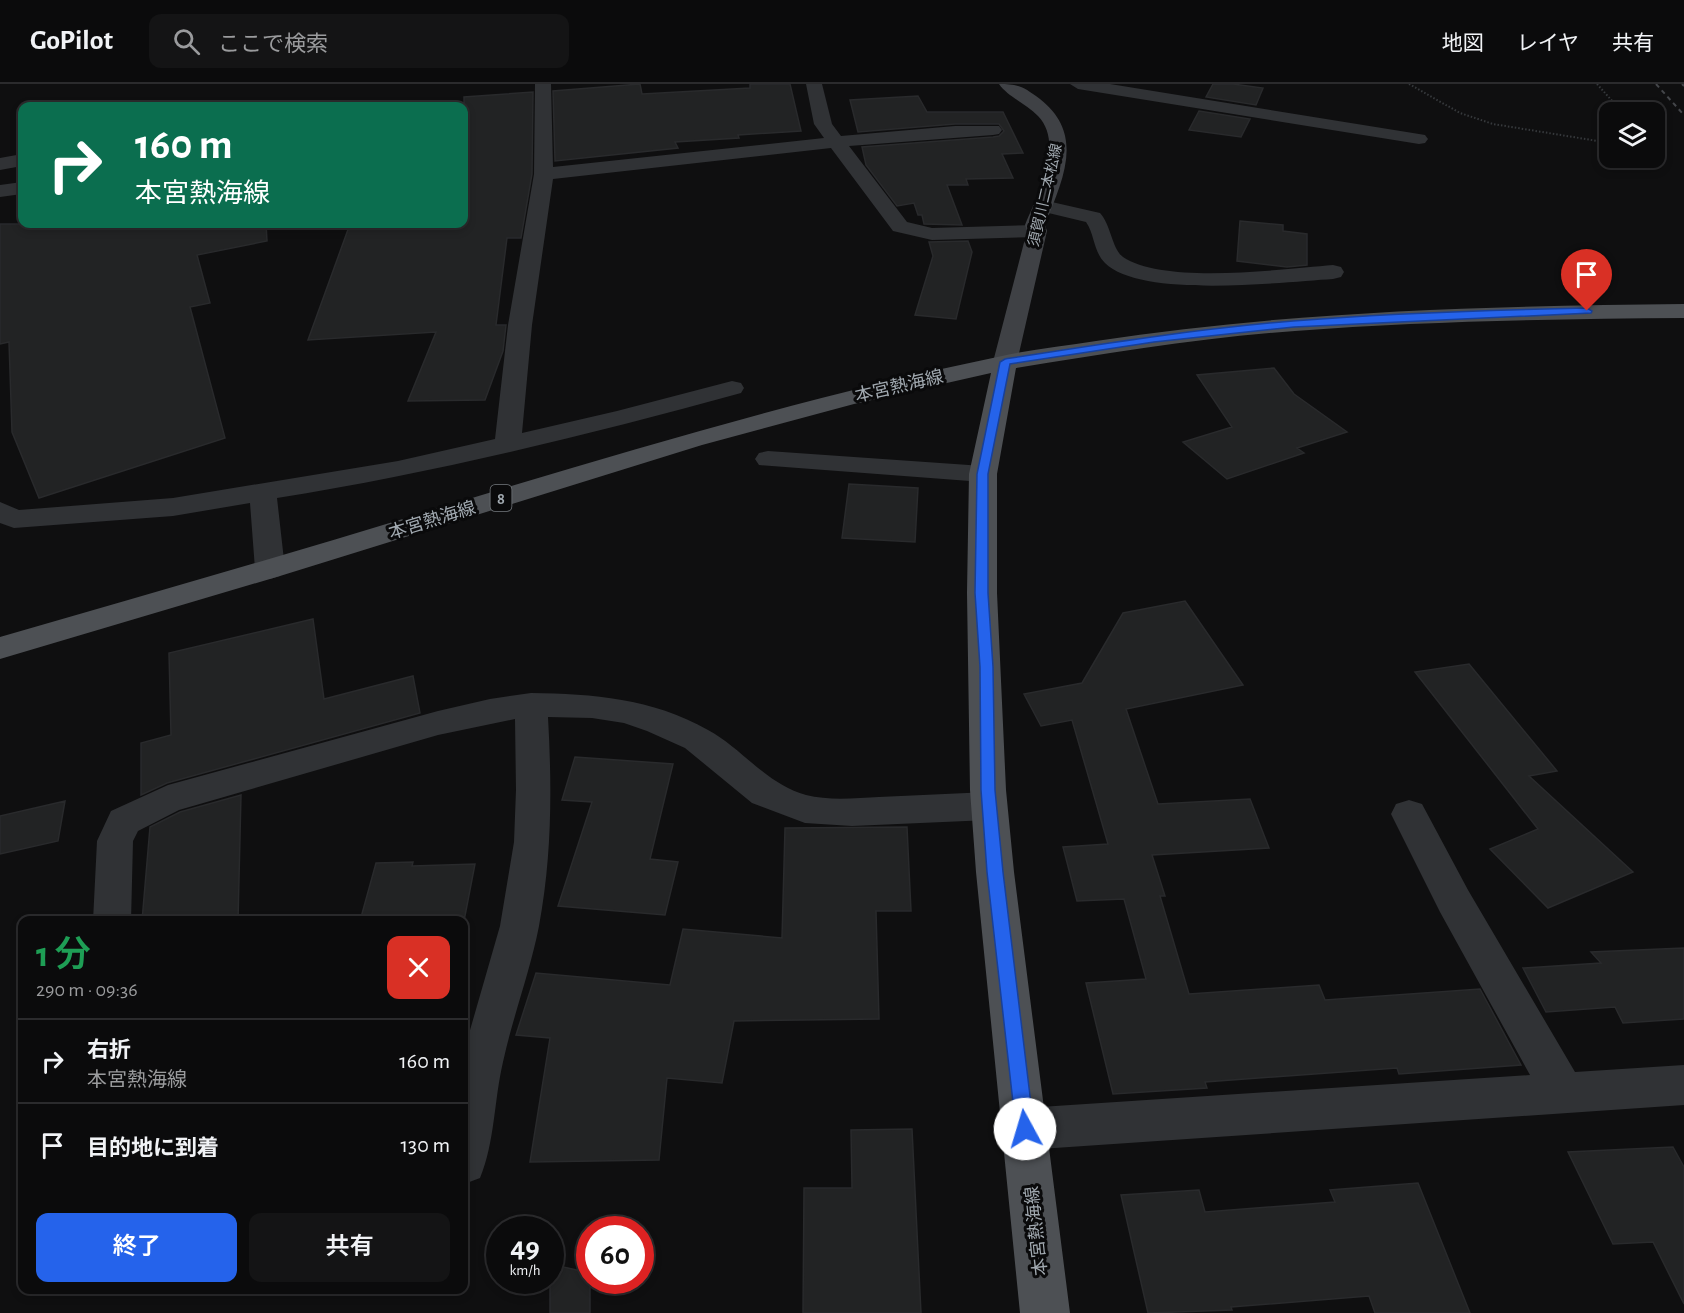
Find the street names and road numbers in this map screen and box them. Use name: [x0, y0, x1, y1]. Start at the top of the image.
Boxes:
street label: 須賀川二本松線: [1025, 142, 1065, 248]
street label: 本宮熱海線: [853, 366, 945, 406]
road number: 8: [490, 485, 512, 511]
street label: 本宮熱海線: [386, 497, 478, 543]
street label: 本宮熱海線: [1021, 1185, 1051, 1277]

